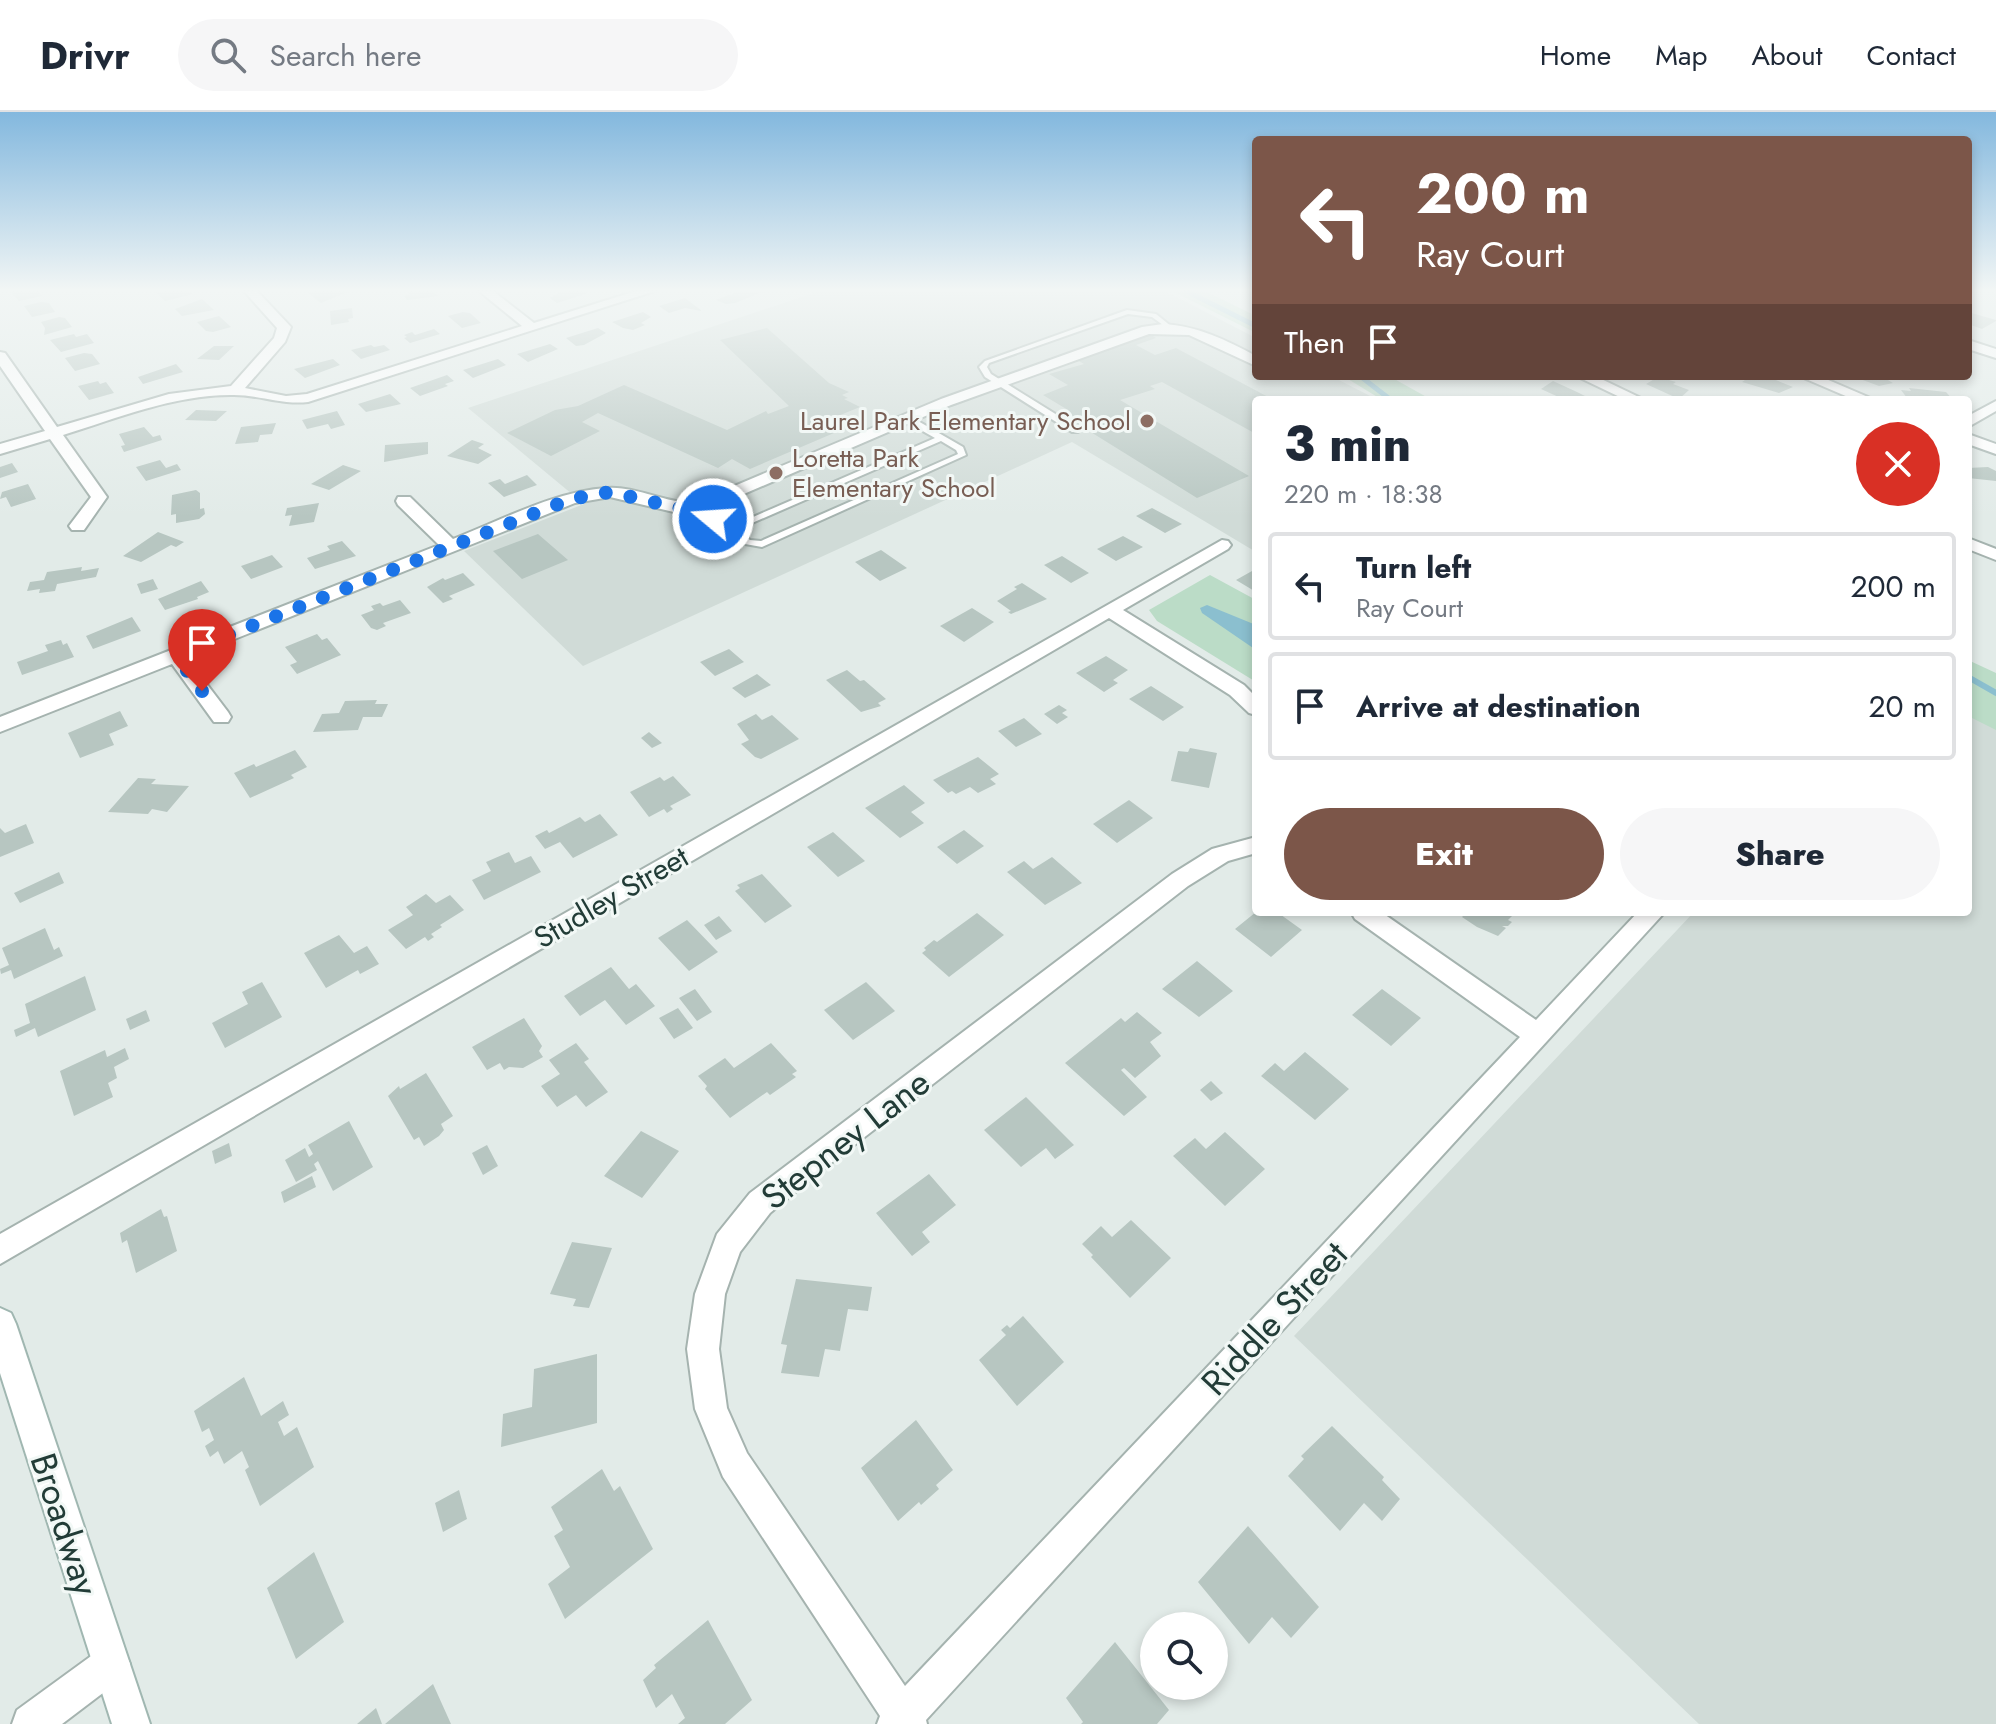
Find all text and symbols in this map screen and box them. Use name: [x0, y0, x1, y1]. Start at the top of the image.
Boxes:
search box: [178, 19, 738, 91]
text: Drivr: [40, 28, 130, 83]
icon: search: [206, 33, 250, 77]
text: Search here: [270, 34, 421, 77]
text: Home: [1540, 35, 1611, 76]
text: Map: [1655, 35, 1707, 76]
text: About: [1751, 35, 1823, 76]
text: Contact: [1867, 35, 1956, 76]
text: 200 m: [1416, 153, 1590, 234]
icon: left: [1284, 168, 1388, 272]
text: Ray Court: [1416, 228, 1564, 280]
icon: arrive: [1361, 320, 1405, 364]
text: Then: [1284, 321, 1345, 364]
place label: Laurel Park Elementary School: [800, 402, 1131, 440]
text: 3 min: [1284, 410, 1411, 479]
marker: Laurel Park Elementary School: [1138, 412, 1156, 430]
button: close: [1856, 422, 1940, 506]
place label: Loretta Park Elementary School: [792, 439, 995, 507]
marker: Loretta Park Elementary School: [767, 464, 785, 482]
text: 220 m · 18:38: [1284, 475, 1443, 513]
position arrow: [671, 477, 755, 561]
text: Turn left: [1356, 546, 1471, 589]
icon: left: [1288, 564, 1332, 608]
text: 200 m: [1851, 565, 1936, 608]
text: Ray Court: [1356, 589, 1463, 627]
pin: [168, 609, 236, 691]
icon: arrive: [180, 621, 224, 665]
icon: arrive: [1288, 684, 1332, 728]
text: Arrive at destination: [1356, 685, 1641, 728]
text: 20 m: [1869, 685, 1936, 728]
button: Exit: [1284, 808, 1604, 900]
button: Share: [1620, 808, 1940, 900]
street label: Studley Street: [526, 835, 697, 959]
street label: Stepney Lane: [749, 1056, 941, 1222]
street label: Riddle Street: [1189, 1229, 1359, 1407]
street label: Broadway: [18, 1446, 112, 1602]
map controls: [1140, 1612, 1228, 1700]
button: search: [1140, 1612, 1228, 1700]

